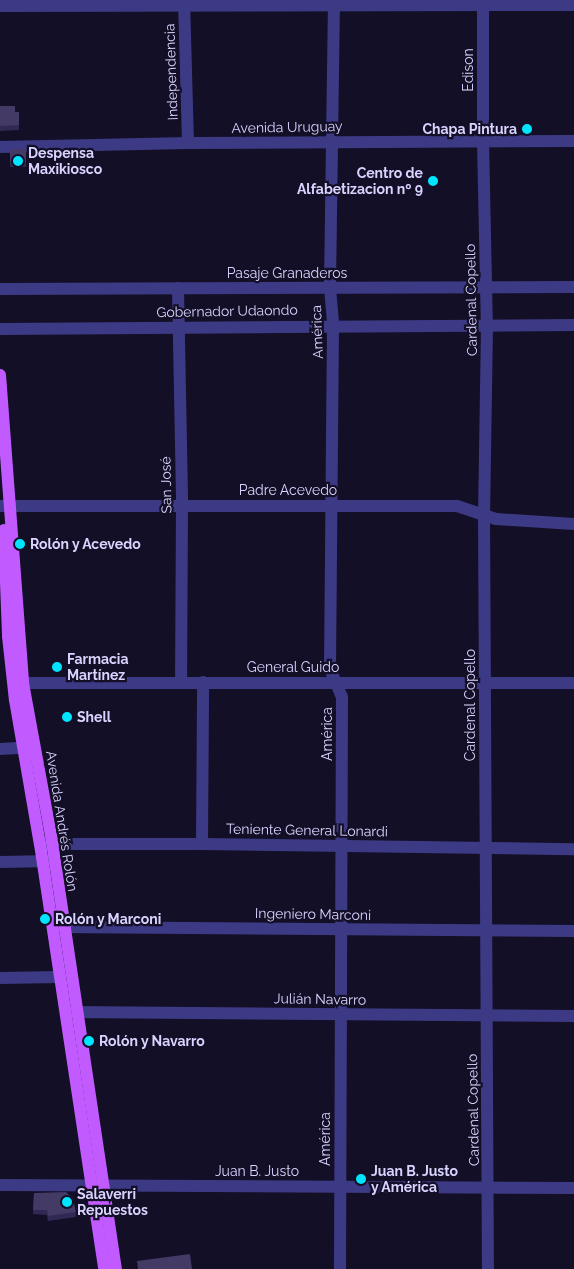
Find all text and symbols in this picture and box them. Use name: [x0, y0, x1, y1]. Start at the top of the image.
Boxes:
street label: Independencia: [161, 23, 181, 121]
street label: Edison: [460, 48, 476, 92]
street label: Avenida Uruguay: [231, 118, 343, 136]
place label: Chapa Pintura: [422, 121, 517, 137]
marker: Chapa Pintura: [521, 123, 533, 135]
place label: Despensa Maxikiosco: [28, 145, 102, 178]
marker: Despensa Maxikiosco: [12, 155, 24, 167]
place label: Centro de Alfabetizacion nº 9: [297, 165, 423, 198]
marker: Centro de Alfabetizacion nº 9: [427, 175, 439, 187]
street label: Cardenal Copello: [462, 243, 480, 357]
street label: Pasaje Granaderos: [227, 265, 347, 281]
street label: Gobernador Udaondo: [156, 301, 298, 321]
street label: América: [308, 305, 326, 359]
street label: San José: [157, 456, 175, 514]
street label: Padre Acevedo: [239, 482, 337, 498]
place label: Rolón y Acevedo: [30, 536, 142, 552]
marker: Rolón y Acevedo: [14, 538, 26, 550]
street label: Cardenal Copello: [462, 649, 478, 761]
place label: Farmacia Martínez: [67, 651, 128, 684]
street label: General Guido: [247, 659, 339, 675]
marker: Farmacia Martínez: [51, 661, 63, 673]
street label: América: [319, 707, 335, 761]
place label: Shell: [77, 709, 111, 725]
marker: Shell: [61, 711, 73, 723]
street label: Avenida Andrés Rolón: [43, 749, 81, 893]
street label: Teniente General Lonardi: [226, 820, 388, 840]
street label: Ingeniero Marconi: [255, 905, 371, 923]
place label: Rolón y Marconi: [55, 911, 162, 927]
marker: Rolón y Marconi: [39, 913, 51, 925]
street label: Julián Navarro: [274, 990, 366, 1008]
place label: Rolón y Navarro: [99, 1033, 205, 1049]
marker: Rolón y Navarro: [83, 1035, 95, 1047]
street label: Cardenal Copello: [464, 1053, 482, 1167]
street label: América: [317, 1112, 333, 1166]
street label: Juan B. Justo: [215, 1163, 299, 1179]
place label: Juan B. Justo y América: [371, 1163, 458, 1196]
marker: Juan B. Justo y América: [355, 1173, 367, 1185]
place label: Salaverri Repuestos: [77, 1186, 148, 1218]
marker: Salaverri Repuestos: [61, 1196, 73, 1208]

